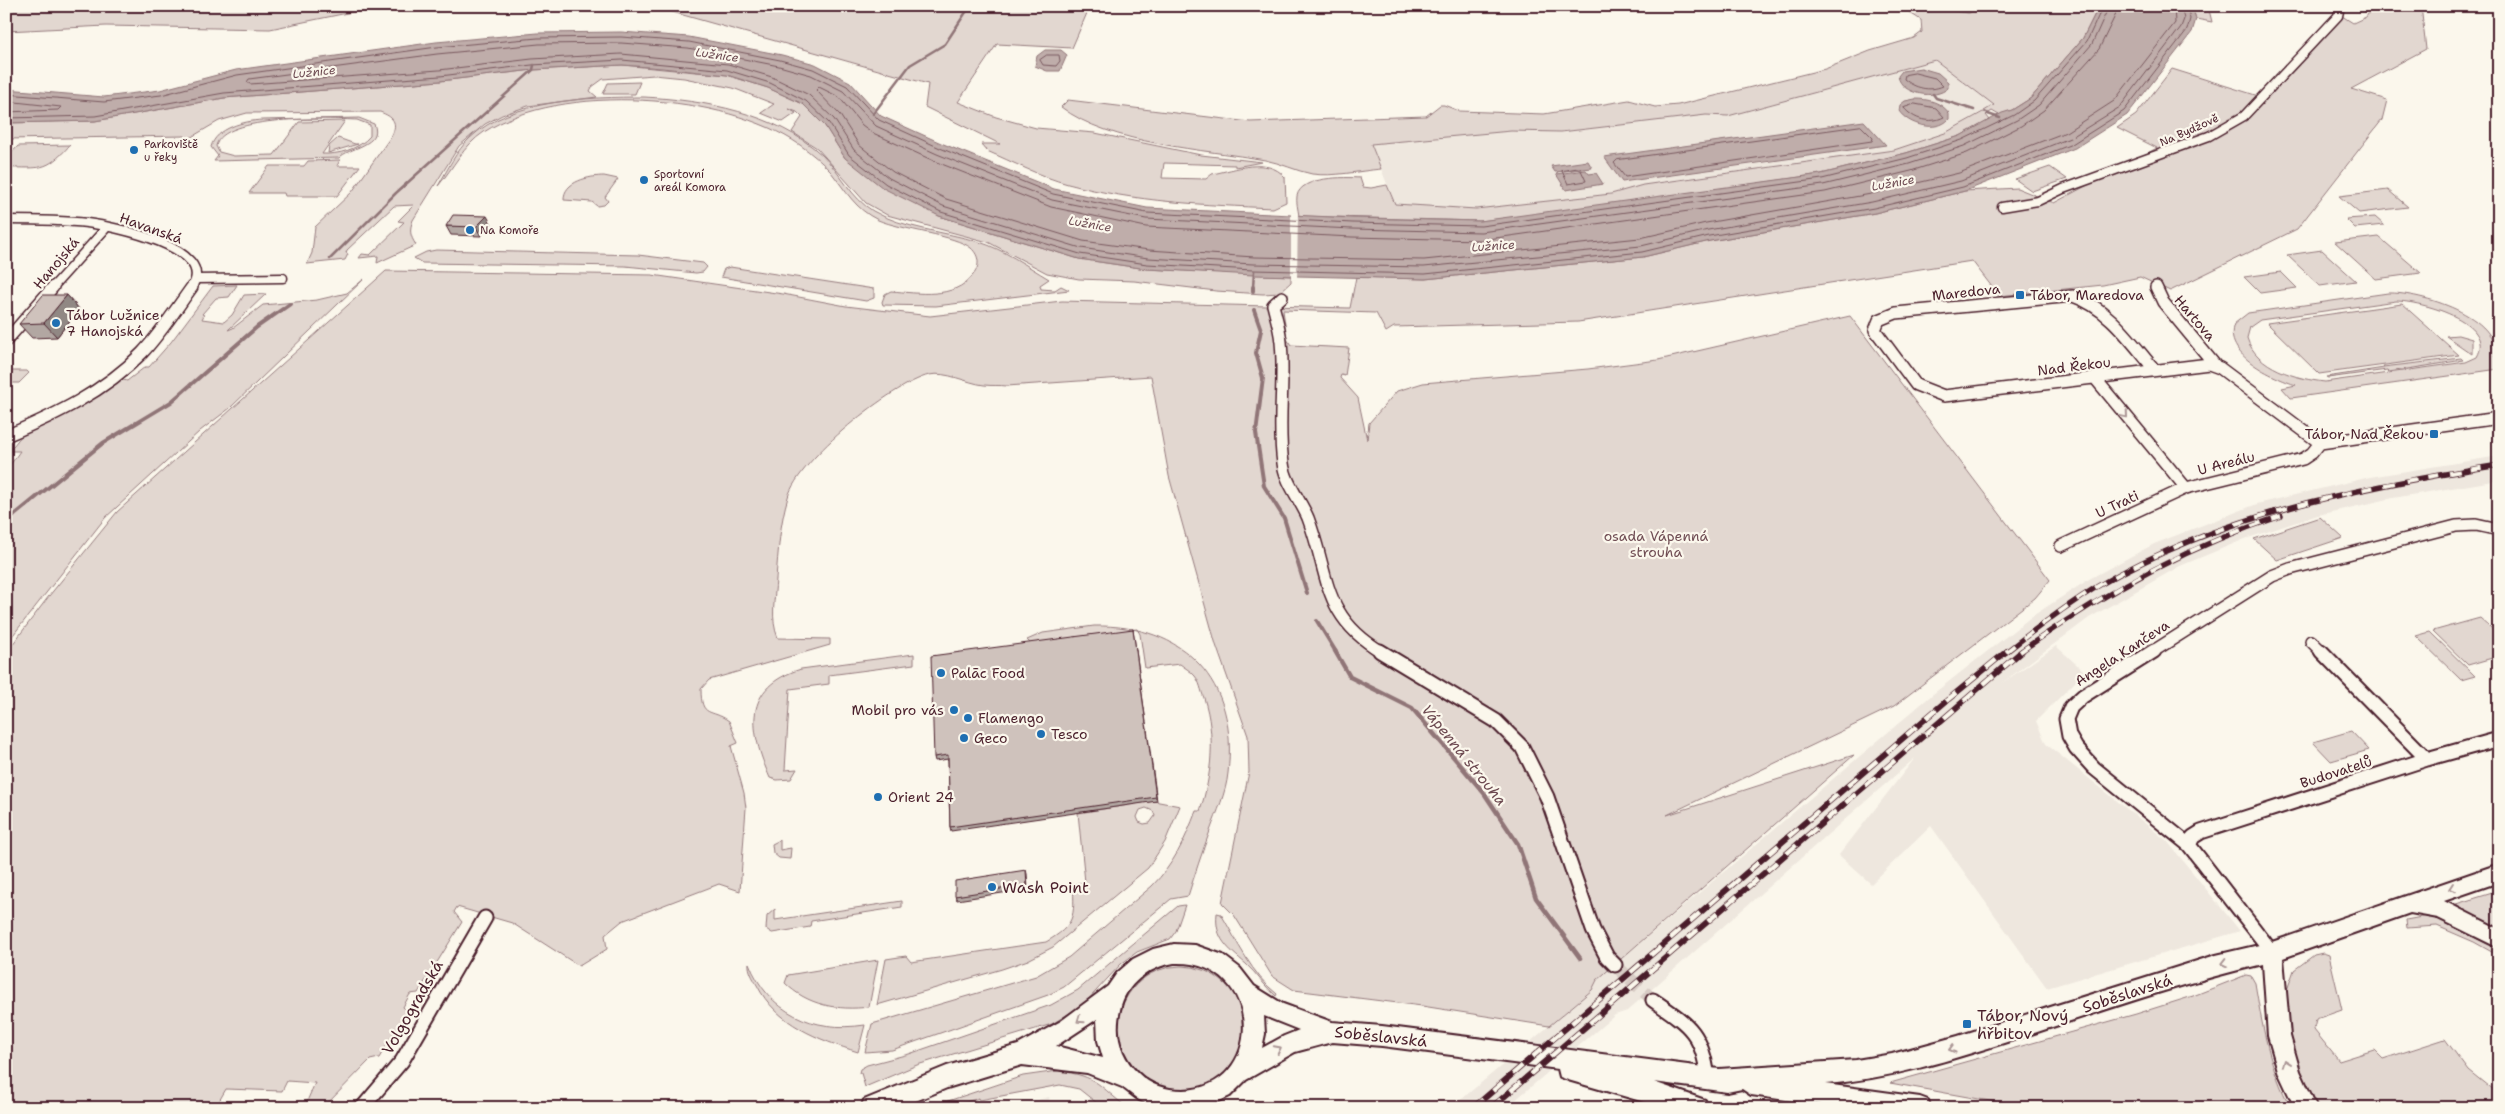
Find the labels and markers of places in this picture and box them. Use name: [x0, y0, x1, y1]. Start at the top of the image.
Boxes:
place label: Parkoviště u řeky: [144, 137, 198, 165]
marker: Parkoviště u řeky: [128, 144, 140, 156]
place label: Sportovní areál Komora: [654, 167, 726, 195]
marker: Sportovní areál Komora: [638, 174, 650, 186]
place label: Na Komoře: [480, 223, 539, 238]
marker: Na Komoře: [464, 224, 476, 236]
place label: Tábor, Maredova: [2030, 286, 2144, 304]
marker: Tábor, Maredova: [2014, 289, 2026, 301]
place label: Tábor Lužnice 7 Hanojská: [66, 306, 160, 340]
marker: Tábor Lužnice 7 Hanojská: [50, 317, 62, 329]
place label: Tábor, Nad Řekou: [2305, 425, 2424, 443]
marker: Tábor, Nad Řekou: [2428, 428, 2440, 440]
place label: Palāc Food: [951, 664, 1025, 682]
marker: Palāc Food: [935, 667, 947, 679]
place label: Mobil pro vás: [851, 701, 944, 719]
marker: Mobil pro vás: [948, 704, 960, 716]
place label: Flamengo: [978, 709, 1044, 727]
marker: Flamengo: [962, 712, 974, 724]
place label: Tesco: [1051, 725, 1088, 743]
marker: Tesco: [1035, 728, 1047, 740]
place label: Geco: [974, 729, 1008, 747]
marker: Geco: [958, 732, 970, 744]
place label: Orient 24: [888, 788, 954, 806]
marker: Orient 24: [872, 791, 884, 803]
place label: Wash Point: [1002, 877, 1089, 898]
marker: Wash Point: [986, 881, 998, 893]
place label: Tábor, Nový hřbitov: [1977, 1005, 2069, 1044]
marker: Tábor, Nový hřbitov: [1961, 1018, 1973, 1030]

